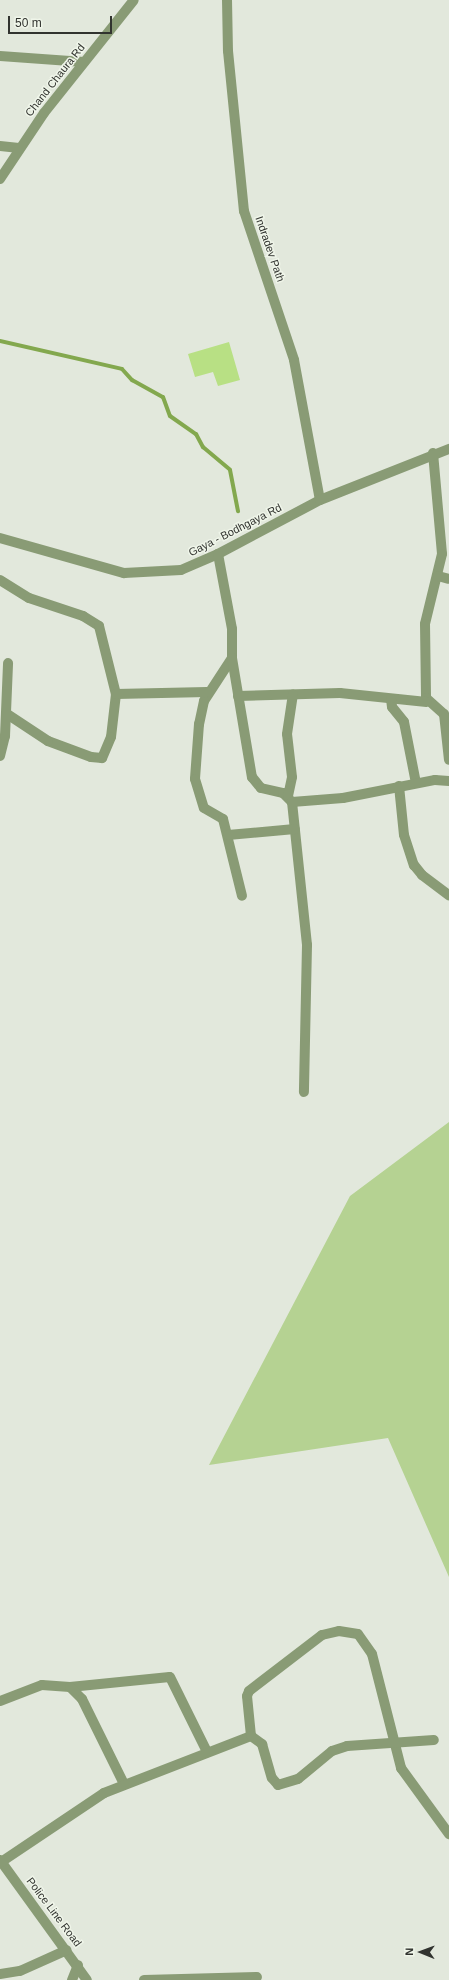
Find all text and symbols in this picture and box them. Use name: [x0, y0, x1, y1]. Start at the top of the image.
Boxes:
scale bar: [10, 8, 114, 34]
text: 50 m: [15, 16, 42, 30]
street label: Chand Chaura Rd: [23, 41, 87, 119]
street label: Indradev Path: [253, 214, 287, 284]
street label: Gaya - Bodhgaya Rd: [186, 501, 284, 559]
street label: Police Line Road: [24, 1875, 84, 1949]
north arrow: [401, 1932, 441, 1972]
text: N: [403, 1948, 415, 1956]

